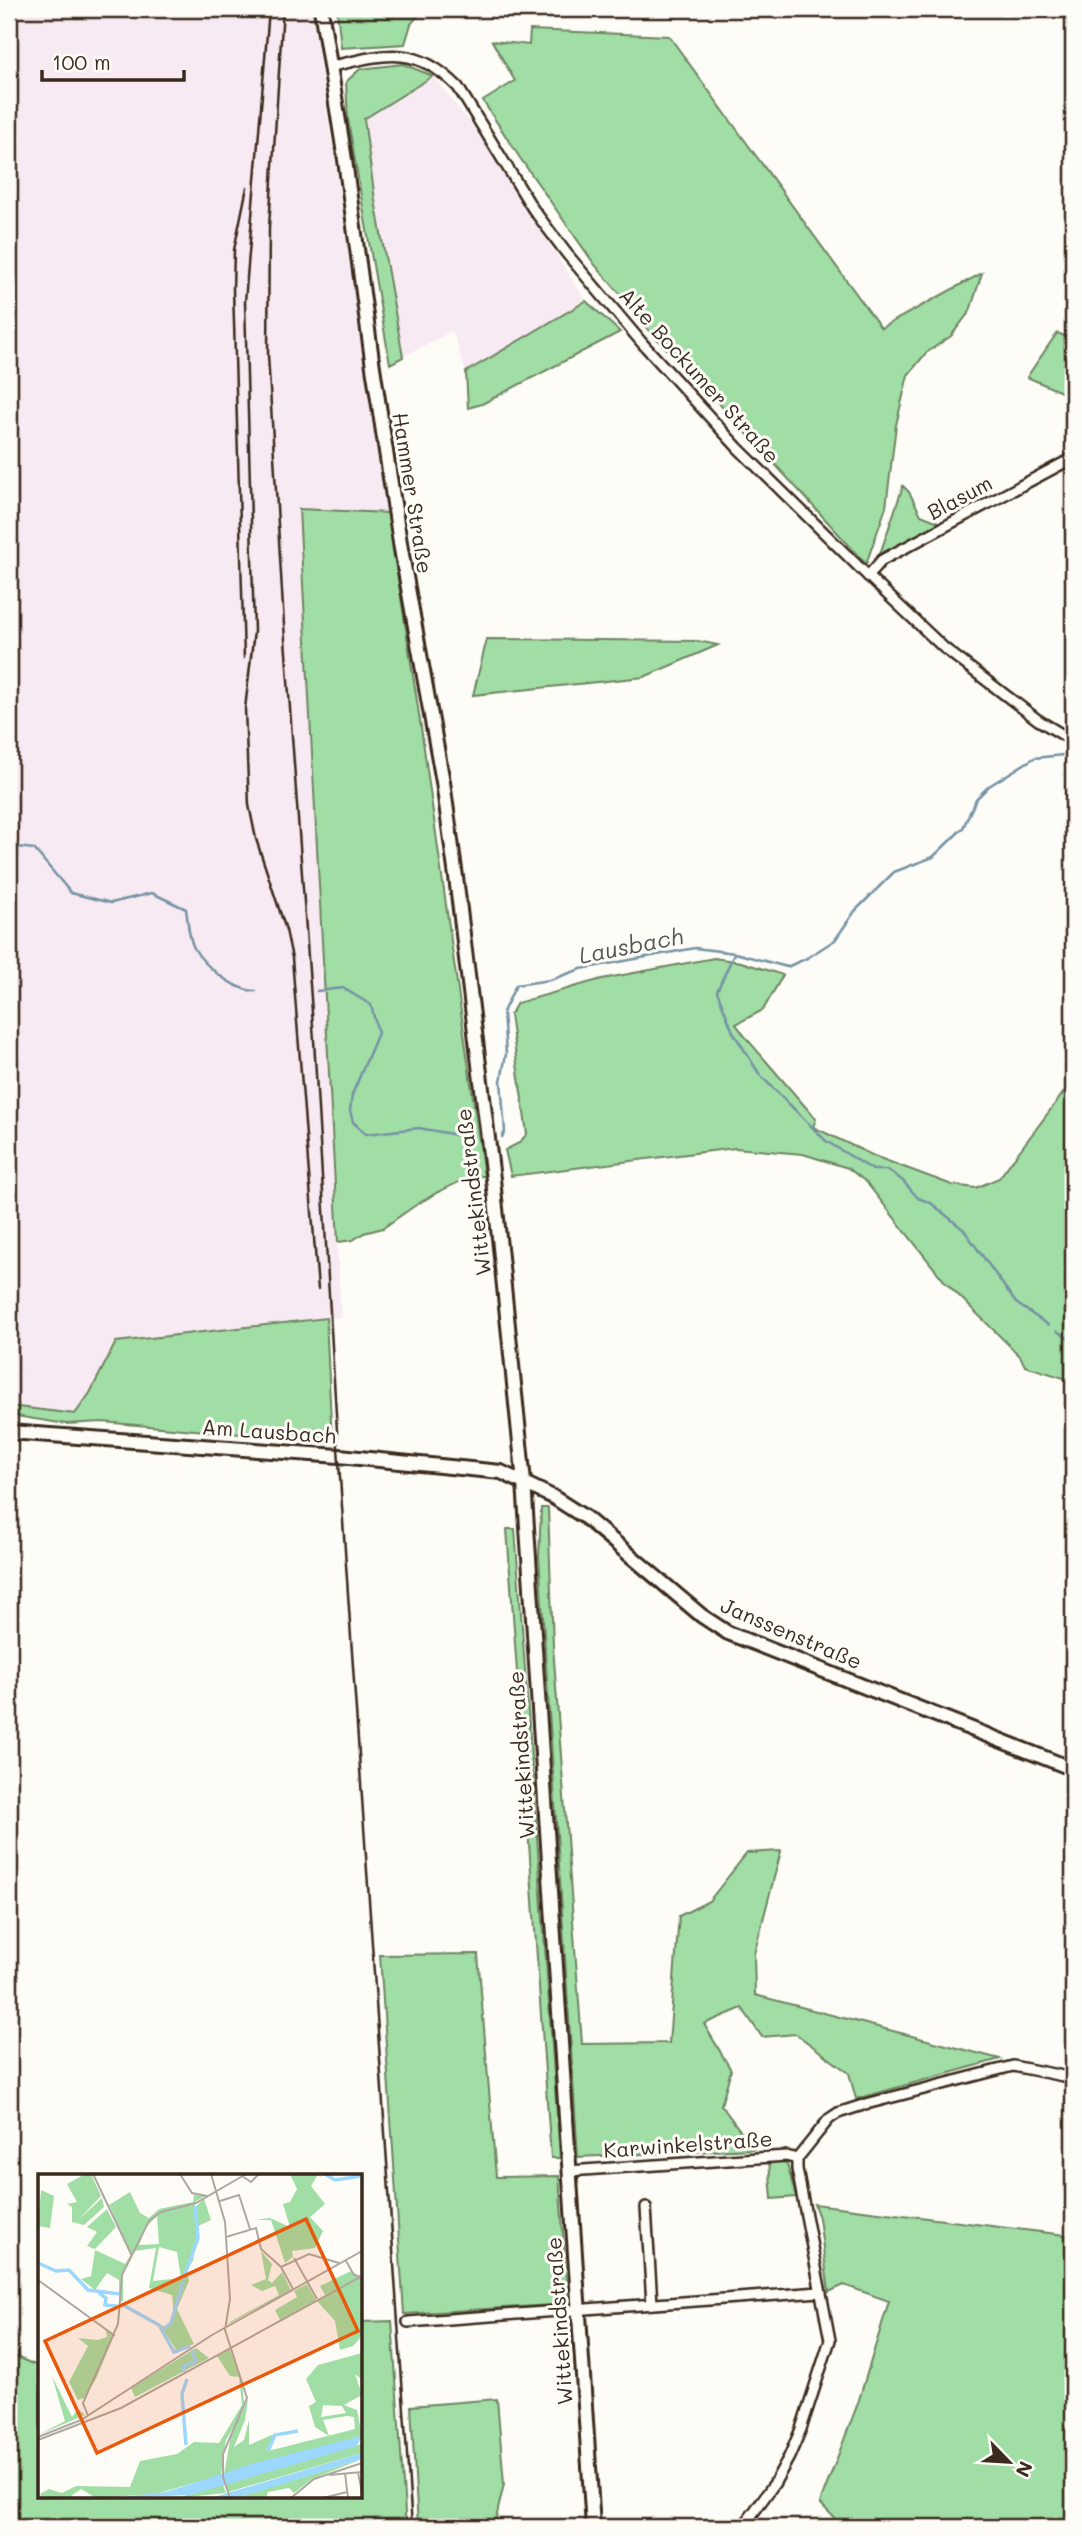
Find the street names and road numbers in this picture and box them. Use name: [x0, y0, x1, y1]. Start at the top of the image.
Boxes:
street label: Alte Bockumer Straße: [614, 282, 786, 468]
street label: Hammer Straße: [387, 410, 440, 575]
street label: Blasum: [922, 468, 996, 525]
street label: Wittekindstraße: [449, 1107, 496, 1277]
street label: Am Lausbach: [201, 1412, 337, 1449]
street label: Janssenstraße: [717, 1591, 866, 1674]
street label: Wittekindstraße: [501, 1670, 540, 1840]
street label: Karwinkelstraße: [602, 2124, 773, 2163]
street label: Wittekindstraße: [539, 2236, 578, 2406]

